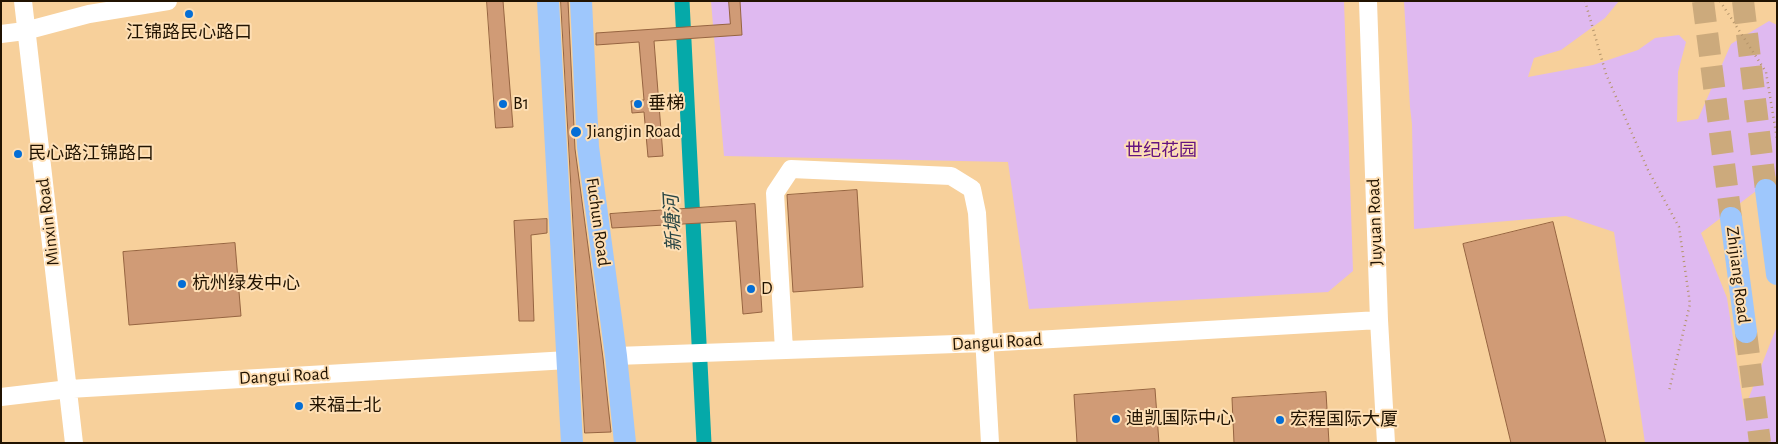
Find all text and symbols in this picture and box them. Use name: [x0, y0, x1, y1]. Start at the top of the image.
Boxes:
marker: 江锦路民心路口: [183, 8, 195, 20]
place label: 江锦路民心路口: [126, 22, 252, 44]
place label: B1: [513, 93, 529, 115]
place label: 垂梯: [648, 93, 684, 115]
marker: B1: [497, 98, 509, 110]
marker: 垂梯: [632, 98, 644, 110]
place label: Jiangjin Road: [587, 121, 681, 143]
marker: Jiangjin Road: [569, 125, 583, 139]
park label: 世纪花园: [1125, 140, 1197, 162]
place label: 民心路江锦路口: [28, 143, 154, 165]
marker: 民心路江锦路口: [12, 148, 24, 160]
street label: Fuchun Road: [581, 176, 615, 268]
street label: Minxin Road: [32, 177, 64, 267]
street label: Juyuan Road: [1363, 178, 1387, 266]
water label: 新塘河: [660, 194, 686, 252]
street label: Zhijiang Road: [1721, 225, 1755, 325]
place label: 杭州绿发中心: [192, 273, 300, 295]
marker: 杭州绿发中心: [176, 278, 188, 290]
place label: D: [761, 278, 773, 300]
marker: D: [745, 283, 757, 295]
street label: Dangui Road: [951, 329, 1043, 355]
street label: Dangui Road: [238, 363, 330, 389]
place label: 来福士北: [309, 395, 381, 417]
marker: 来福士北: [293, 400, 305, 412]
place label: 迪凯国际中心: [1126, 408, 1234, 430]
place label: 宏程国际大厦: [1290, 409, 1398, 431]
marker: 迪凯国际中心: [1110, 413, 1122, 425]
marker: 宏程国际大厦: [1274, 414, 1286, 426]

